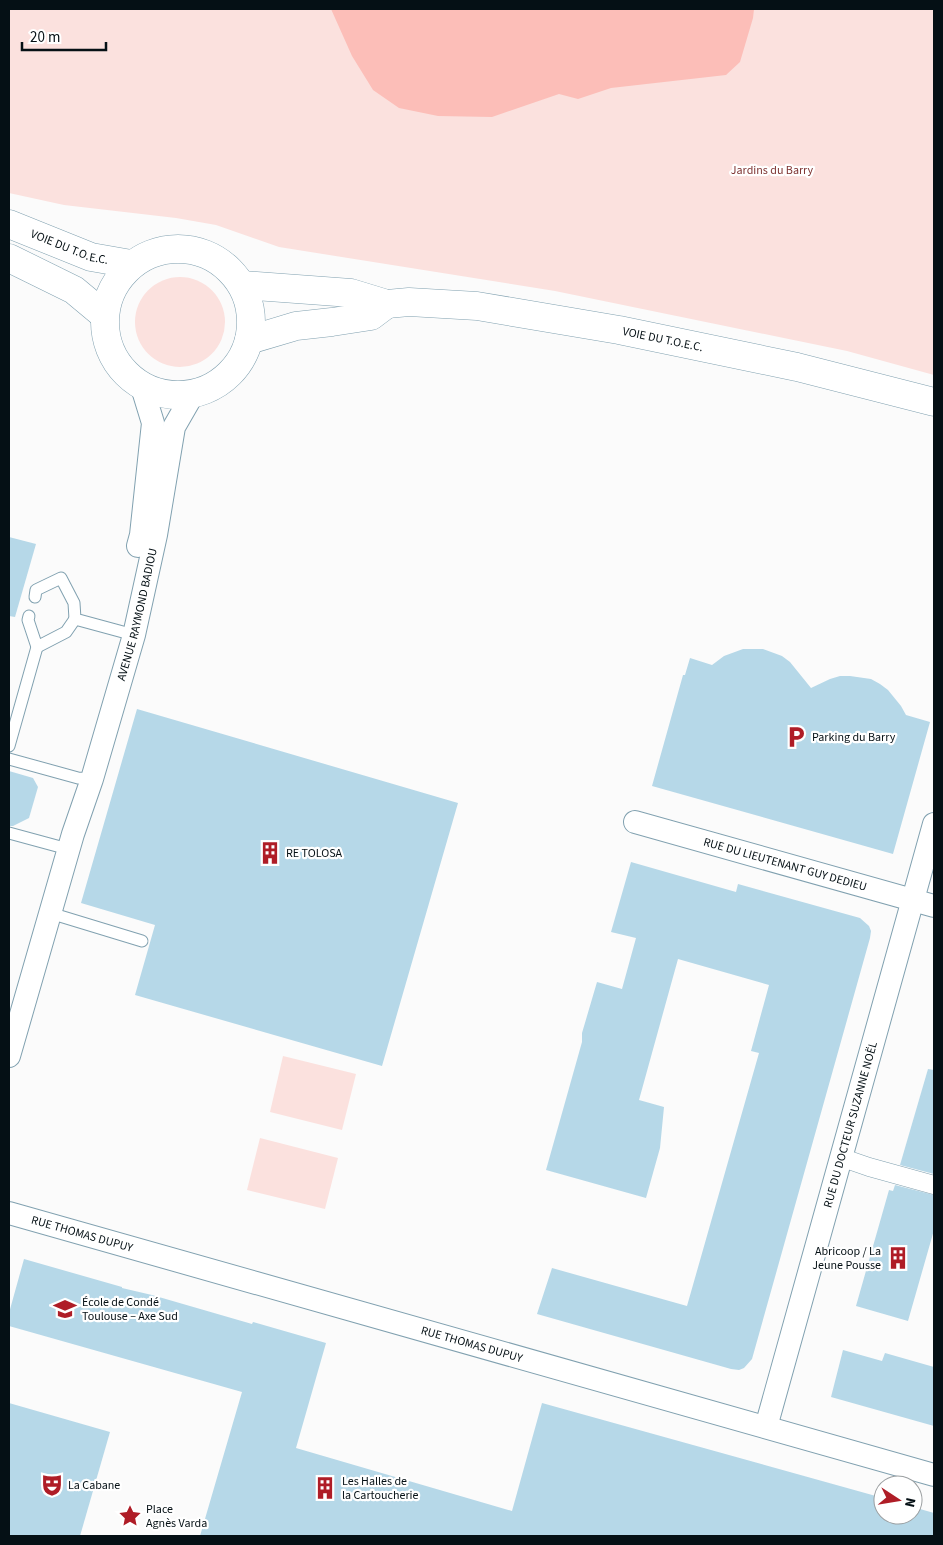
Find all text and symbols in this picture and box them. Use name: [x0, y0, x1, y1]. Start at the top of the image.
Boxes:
scale bar: [22, 20, 106, 52]
text: 20 m: [30, 27, 60, 48]
park label: Jardins du Barry: [731, 162, 814, 179]
street label: VOIE DU T.O.E.C.: [28, 226, 110, 269]
street label: VOIE DU T.O.E.C.: [621, 323, 705, 356]
street label: AVENUE RAYMOND BADIOU: [113, 547, 162, 683]
parking icon: Parking du Barry: [783, 724, 809, 750]
place label: Parking du Barry: [812, 729, 896, 746]
street label: RUE DU LIEUTENANT GUY DEDIEU: [701, 834, 869, 896]
building icon: RE TOLOSA: [257, 840, 283, 866]
place label: RE TOLOSA: [286, 845, 343, 862]
street label: RUE DU DOCTEUR SUZANNE NOËL: [819, 1039, 882, 1210]
street label: RUE THOMAS DUPUY: [29, 1212, 135, 1257]
place label: Abricoop / La Jeune Pousse: [812, 1243, 881, 1274]
building icon: Abricoop / La Jeune Pousse: [885, 1245, 911, 1271]
place label: École de Condé Toulouse – Axe Sud: [82, 1294, 178, 1325]
school or university icon: École de Condé Toulouse – Axe Sud: [52, 1296, 78, 1322]
street label: RUE THOMAS DUPUY: [419, 1322, 525, 1367]
theatre icon: La Cabane: [39, 1472, 65, 1498]
place label: Les Halles de la Cartoucherie: [342, 1473, 419, 1504]
building icon: Les Halles de la Cartoucherie: [312, 1475, 338, 1501]
north arrow: [873, 1475, 923, 1525]
place label: La Cabane: [68, 1477, 120, 1494]
text: N: [899, 1496, 920, 1509]
place label: Place Agnès Varda: [146, 1501, 207, 1532]
place icon: Place Agnès Varda: [117, 1503, 143, 1529]

